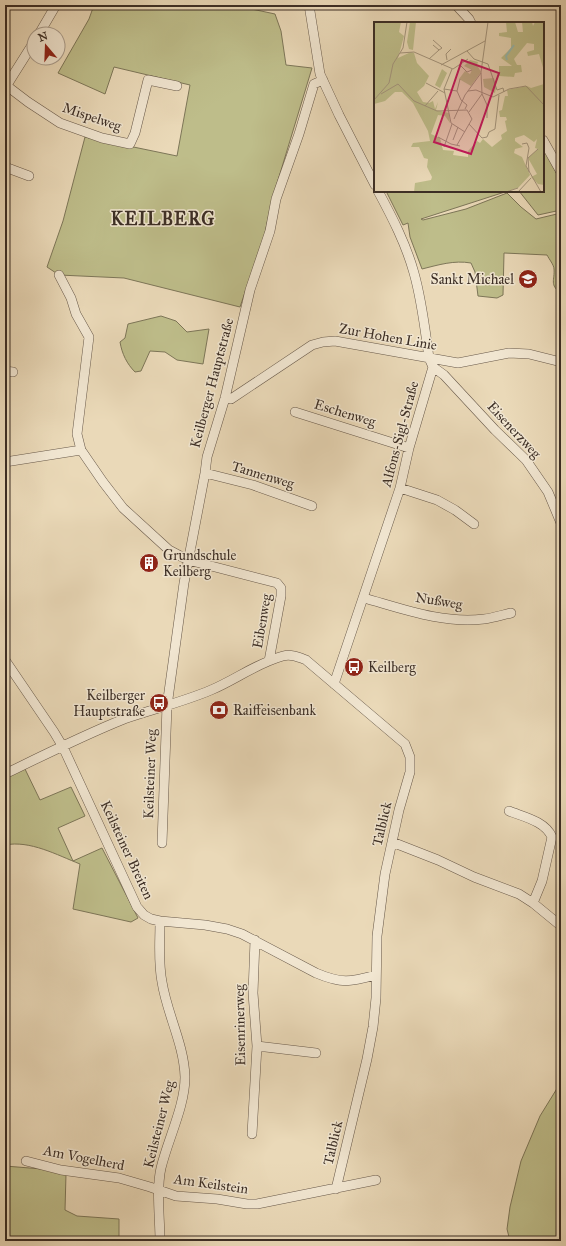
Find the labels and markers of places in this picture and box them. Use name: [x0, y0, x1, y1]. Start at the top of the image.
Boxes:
school or university icon: Sankt Michael: [517, 268, 539, 290]
place label: Sankt Michael: [431, 271, 514, 288]
place label: Grundschule Keilberg: [163, 547, 237, 580]
building icon: Grundschule Keilberg: [138, 552, 160, 574]
bus stop icon: Keilberg: [343, 656, 365, 678]
place label: Keilberg: [368, 659, 416, 676]
place label: Keilberger Hauptstraße: [73, 687, 146, 720]
bus stop icon: Keilberger Hauptstraße: [148, 692, 170, 714]
bank icon: Raiffeisenbank: [208, 699, 230, 721]
place label: Raiffeisenbank: [233, 702, 316, 719]

